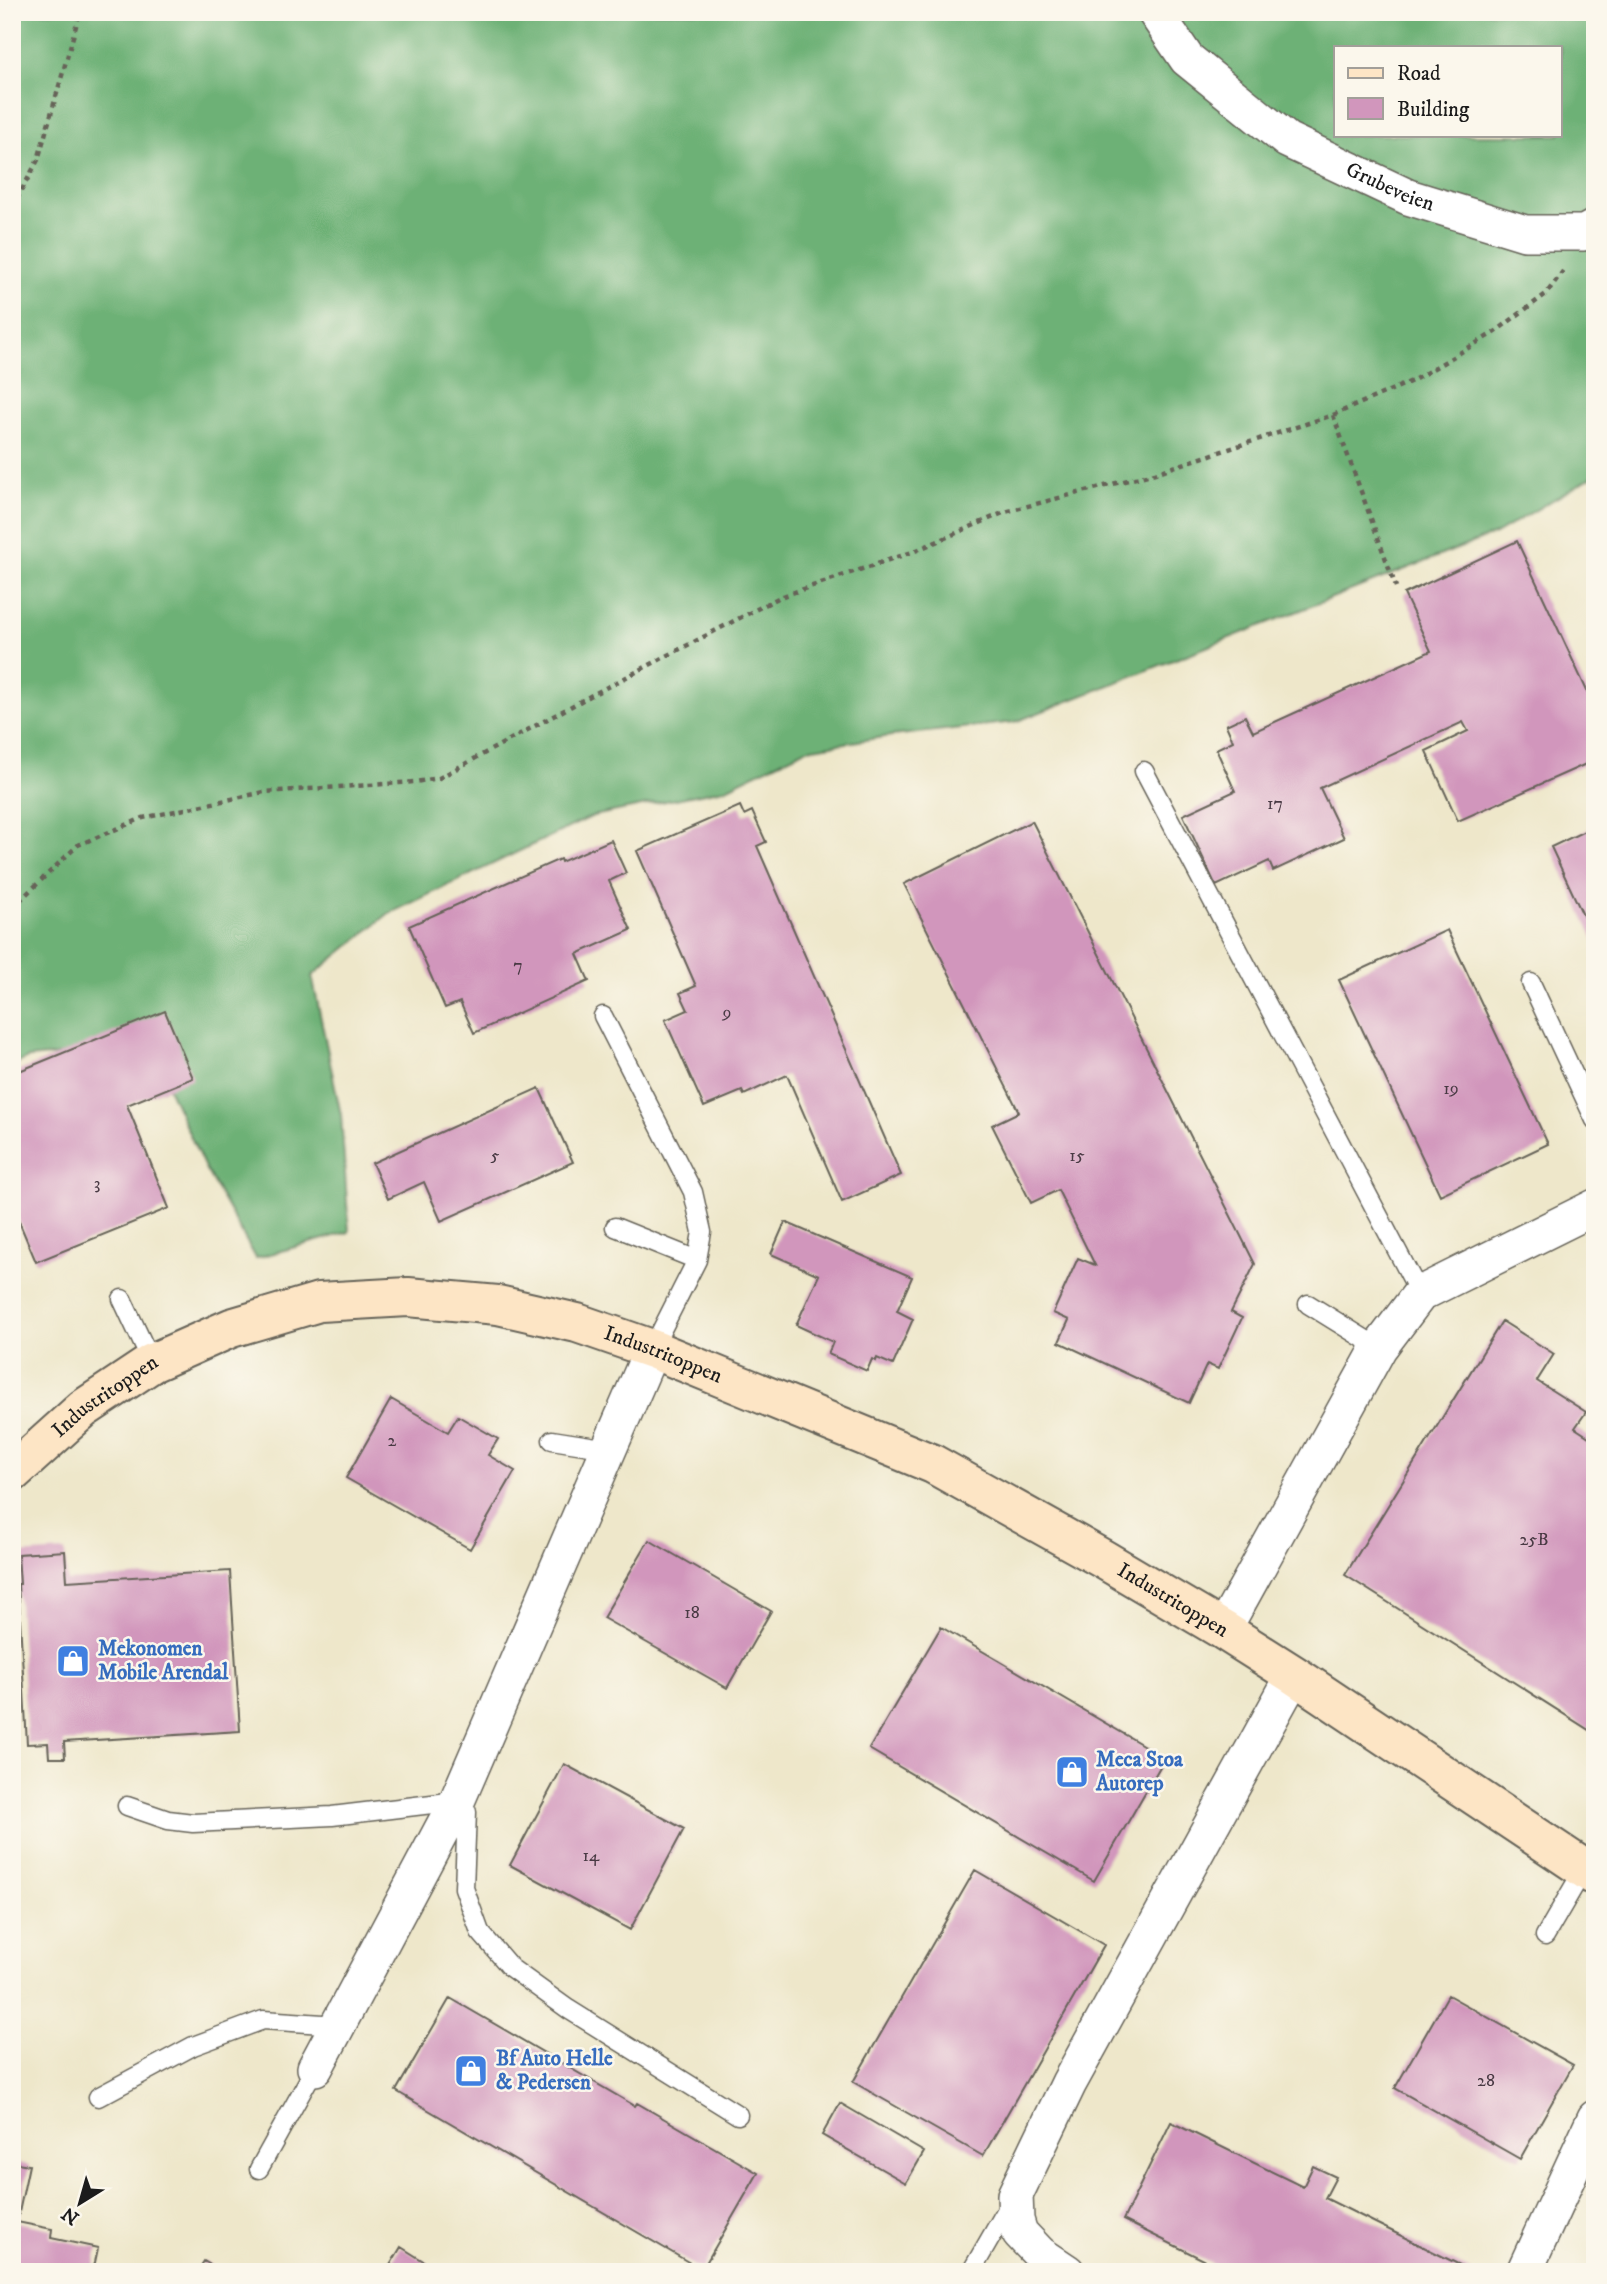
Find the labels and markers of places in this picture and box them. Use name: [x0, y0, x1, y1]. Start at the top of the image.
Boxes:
place label: Mekonomen Mobile Arendal: [98, 1636, 229, 1686]
shop icon: Mekonomen Mobile Arendal: [54, 1642, 92, 1680]
place label: Meca Stoa Autorep: [1095, 1747, 1184, 1797]
shop icon: Meca Stoa Autorep: [1053, 1753, 1091, 1791]
place label: Bf Auto Helle & Pedersen: [496, 2046, 613, 2096]
shop icon: Bf Auto Helle & Pedersen: [452, 2052, 490, 2090]

